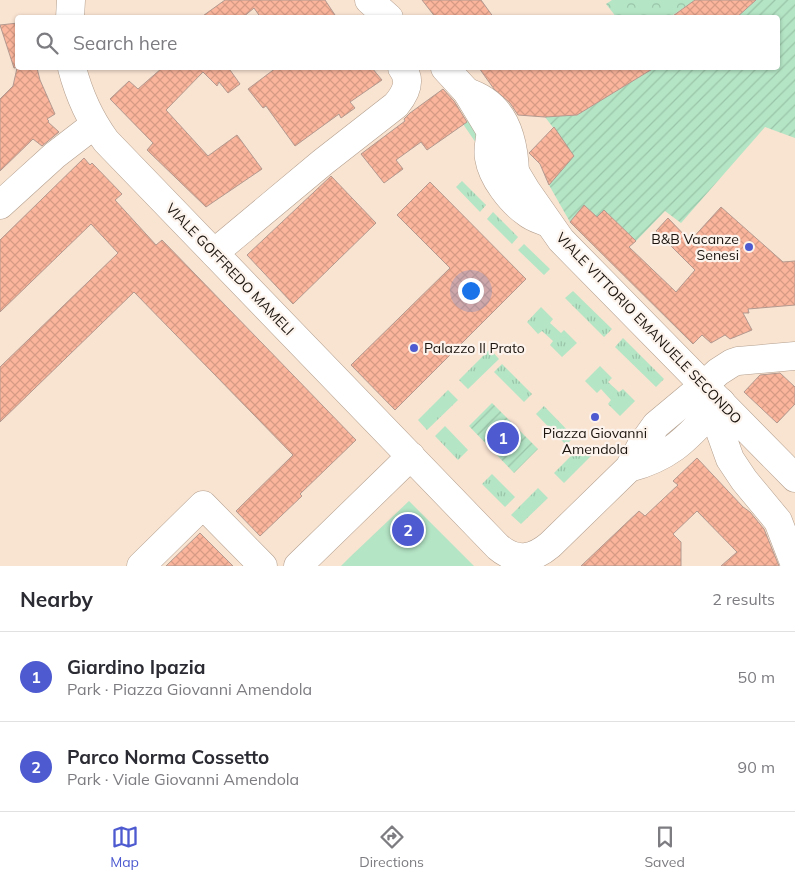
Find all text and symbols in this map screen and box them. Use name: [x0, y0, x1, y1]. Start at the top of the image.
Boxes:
search box: [15, 15, 780, 70]
icon: search: [33, 29, 61, 57]
text: Search here: [73, 31, 177, 55]
street label: VIALE GOFFREDO MAMELI: [162, 199, 298, 339]
street label: VIALE VITTORIO EMANUELE SECONDO: [552, 228, 746, 428]
place label: B&B Vacanze Senesi: [651, 230, 739, 264]
marker: B&B Vacanze Senesi: [743, 241, 755, 253]
your location: [458, 278, 484, 304]
place label: Palazzo Il Prato: [424, 339, 525, 357]
marker: Palazzo Il Prato: [408, 342, 420, 354]
marker: Piazza Giovanni Amendola: [589, 411, 601, 423]
pin: 1: [487, 419, 519, 457]
place label: Piazza Giovanni Amendola: [543, 424, 647, 458]
pin: 2: [392, 511, 424, 549]
text: Nearby: [20, 586, 93, 612]
text: 2 results: [712, 589, 775, 609]
text: Giardino Ipazia: [67, 655, 205, 679]
text: 1: [31, 667, 41, 687]
text: 50 m: [738, 667, 775, 687]
text: Park · Piazza Giovanni Amendola: [67, 679, 312, 699]
text: Parco Norma Cossetto: [67, 745, 269, 769]
text: 2: [31, 757, 41, 777]
text: 90 m: [738, 757, 775, 777]
text: Park · Viale Giovanni Amendola: [67, 769, 299, 789]
tab: Map: [110, 823, 139, 871]
tab: Directions: [359, 823, 424, 871]
tab: Saved: [644, 823, 685, 871]

